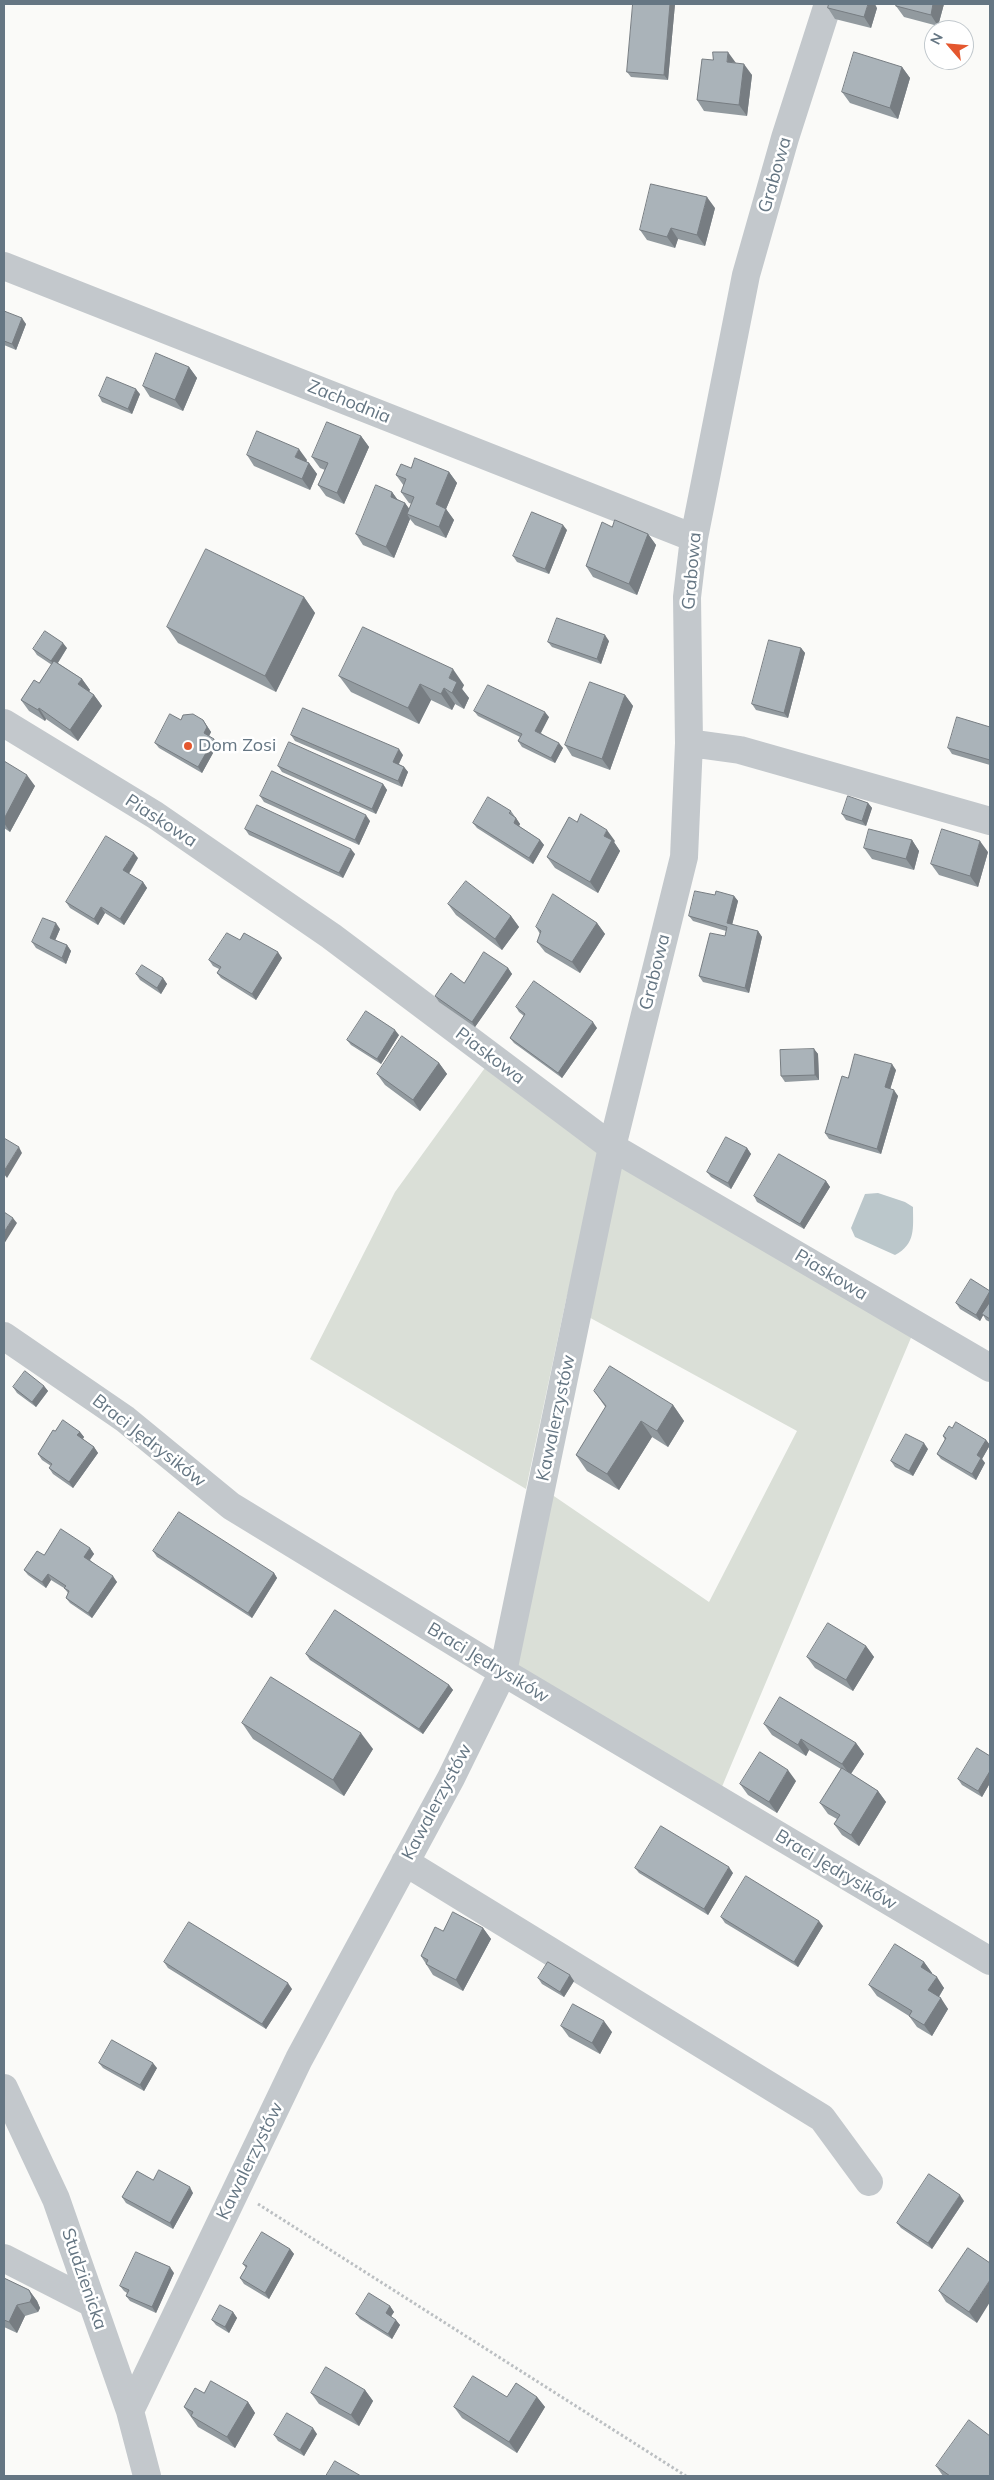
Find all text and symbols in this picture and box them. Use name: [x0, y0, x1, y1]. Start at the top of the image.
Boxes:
north arrow: [924, 20, 974, 70]
text: N: [926, 30, 947, 47]
street label: Grabowa: [754, 135, 796, 215]
street label: Zachodnia: [304, 376, 394, 428]
street label: Grabowa: [678, 531, 706, 611]
place label: Dom Zosi: [198, 735, 276, 757]
marker: Dom Zosi: [182, 740, 194, 752]
street label: Piaskowa: [121, 790, 201, 852]
street label: Grabowa: [635, 932, 675, 1012]
street label: Piaskowa: [451, 1023, 529, 1089]
street label: Piaskowa: [791, 1245, 871, 1305]
street label: Kawalerzystów: [532, 1353, 580, 1483]
street label: Braci Jędrysików: [88, 1390, 210, 1492]
street label: Braci Jędrysików: [423, 1618, 553, 1708]
street label: Kawalerzystów: [397, 1740, 477, 1864]
street label: Braci Jędrysików: [771, 1825, 901, 1915]
street label: Kawalerzystów: [212, 2099, 288, 2223]
street label: Studzienicka: [57, 2225, 111, 2333]

